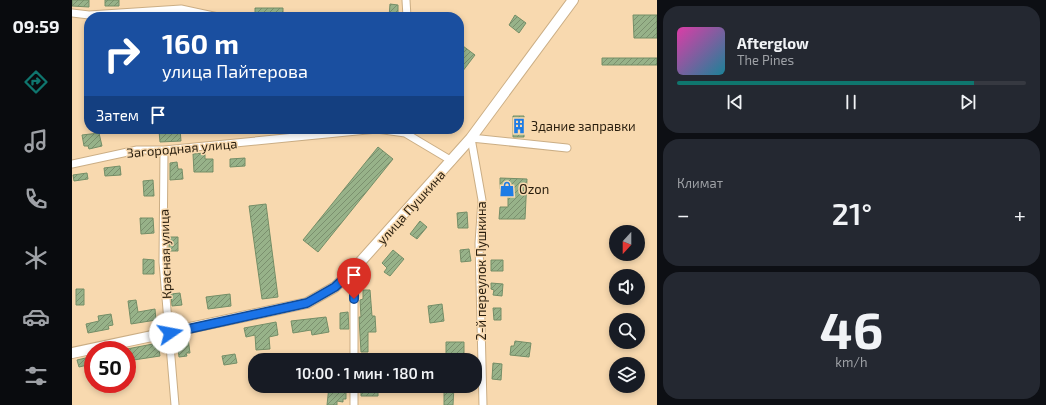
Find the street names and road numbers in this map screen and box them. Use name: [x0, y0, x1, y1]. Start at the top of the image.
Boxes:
street label: Загородная улица: [126, 135, 238, 161]
street label: улица Пушкина: [373, 166, 449, 248]
street label: 2-й переулок Пушкина: [473, 201, 489, 341]
street label: Красная улица: [155, 209, 175, 299]

